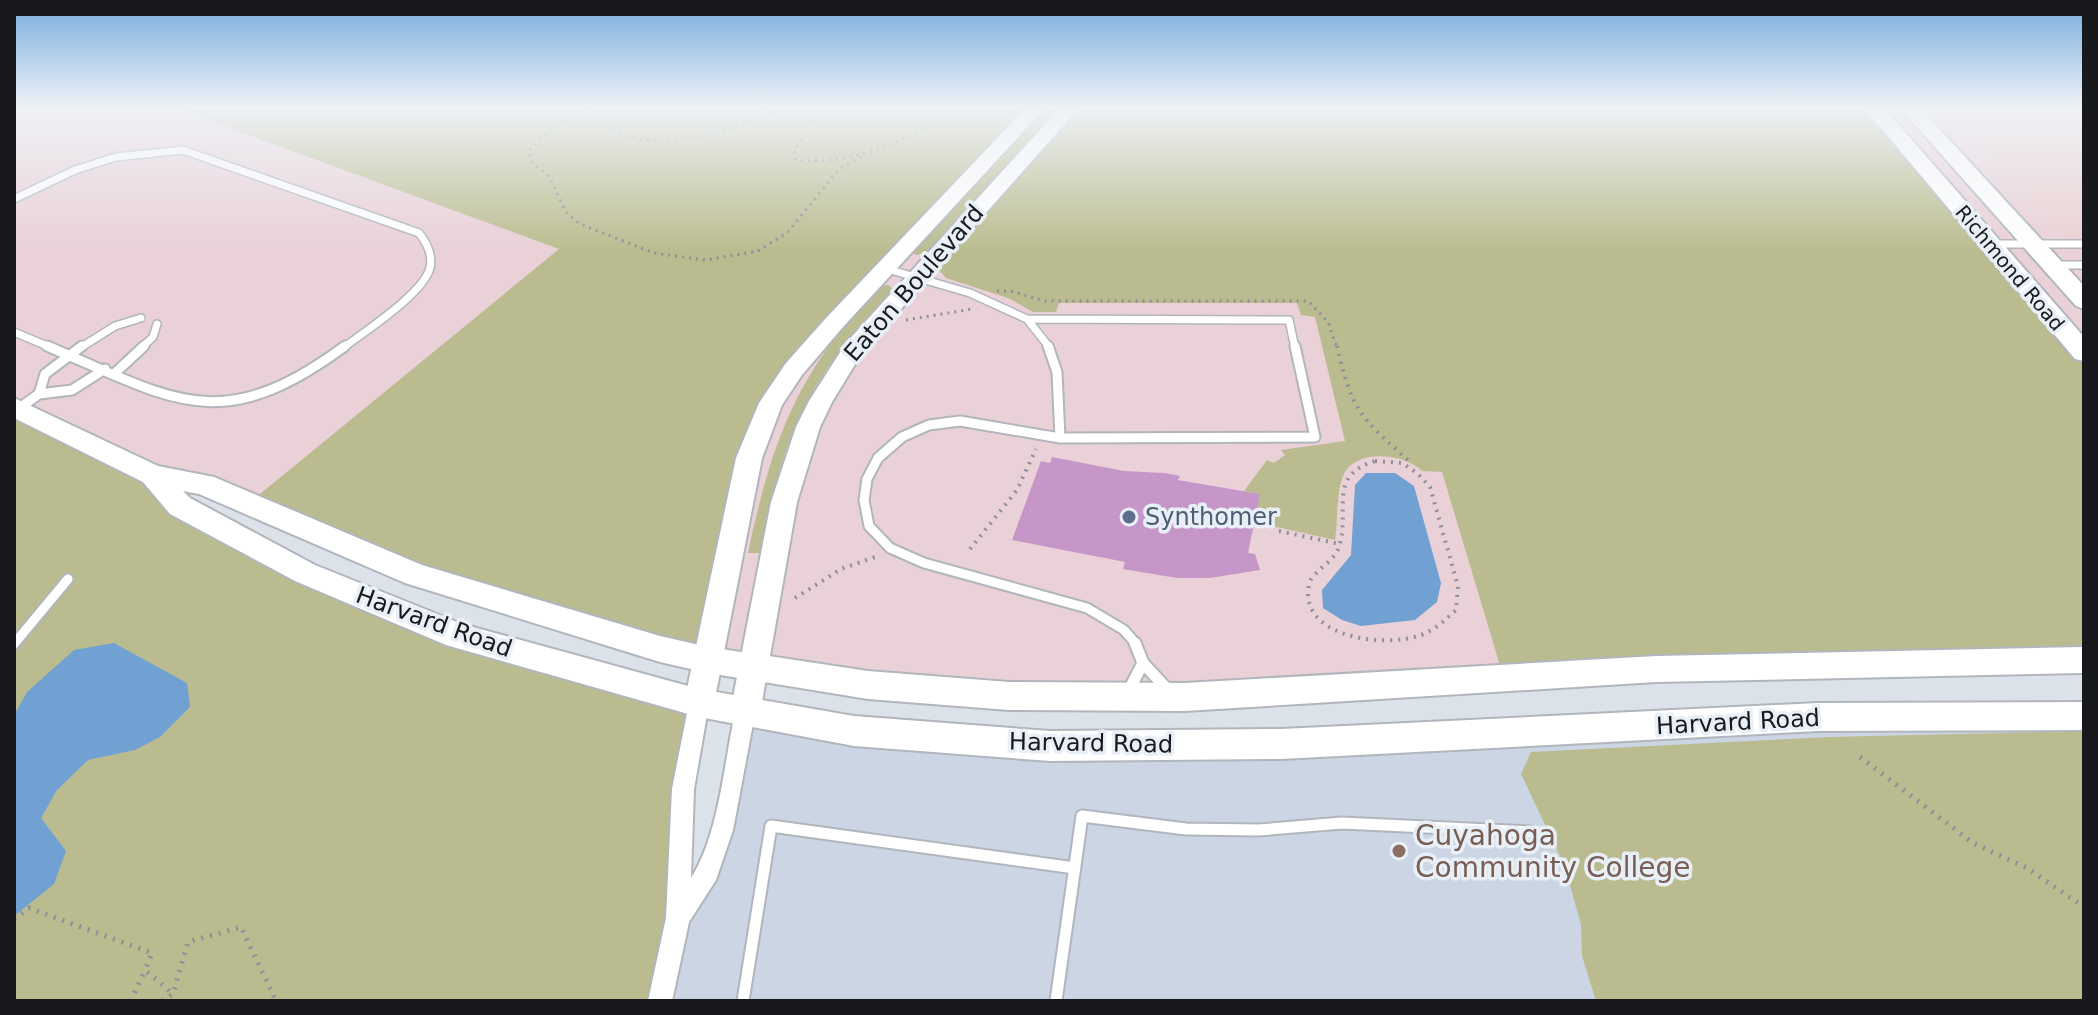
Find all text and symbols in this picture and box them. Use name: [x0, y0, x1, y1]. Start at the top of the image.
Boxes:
street label: Eaton Boulevard: [838, 199, 990, 367]
street label: Richmond Road: [1950, 200, 2070, 336]
place label: Synthomer: [1145, 503, 1277, 531]
marker: Synthomer: [1120, 508, 1138, 526]
street label: Harvard Road: [352, 581, 516, 663]
street label: Harvard Road: [1655, 704, 1821, 740]
street label: Harvard Road: [1009, 728, 1173, 758]
place label: Cuyahoga Community College: [1415, 819, 1690, 884]
marker: Cuyahoga Community College: [1390, 842, 1408, 860]

